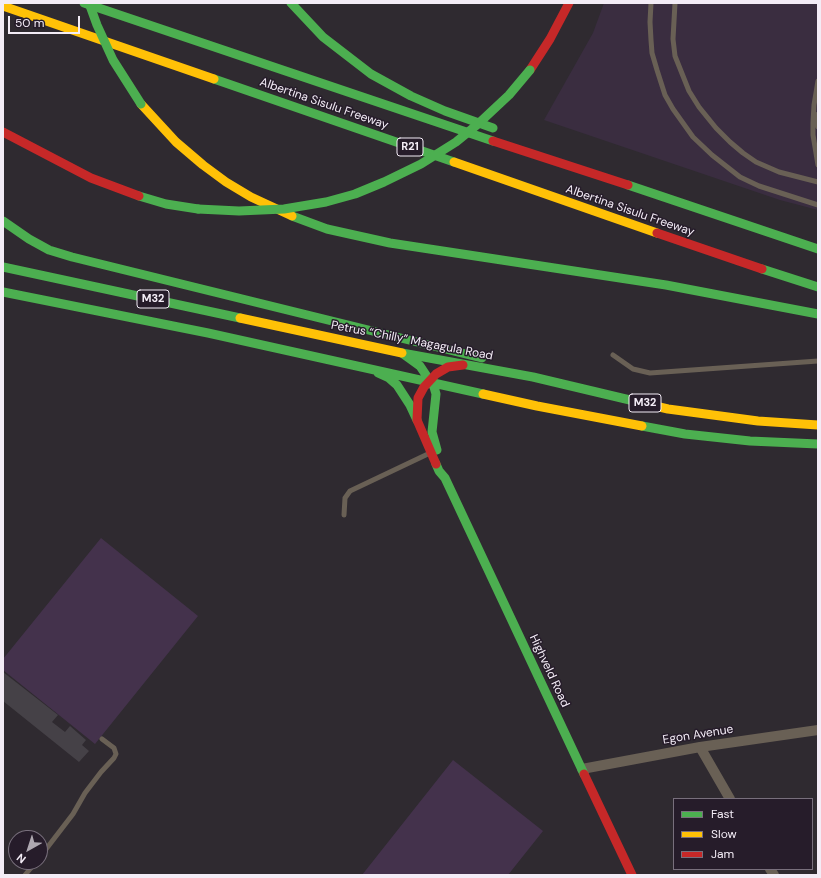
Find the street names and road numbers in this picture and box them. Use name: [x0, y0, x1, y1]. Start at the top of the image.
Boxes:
street label: Albertina Sisulu Freeway: [258, 75, 390, 133]
road number: R21: [397, 138, 423, 156]
street label: Albertina Sisulu Freeway: [564, 182, 696, 240]
road number: M32: [137, 290, 169, 308]
street label: Petrus “Chilly” Magagula Road: [330, 318, 494, 364]
road number: M32: [629, 394, 661, 412]
street label: Highveld Road: [526, 632, 572, 710]
street label: Egon Avenue: [662, 722, 734, 748]

